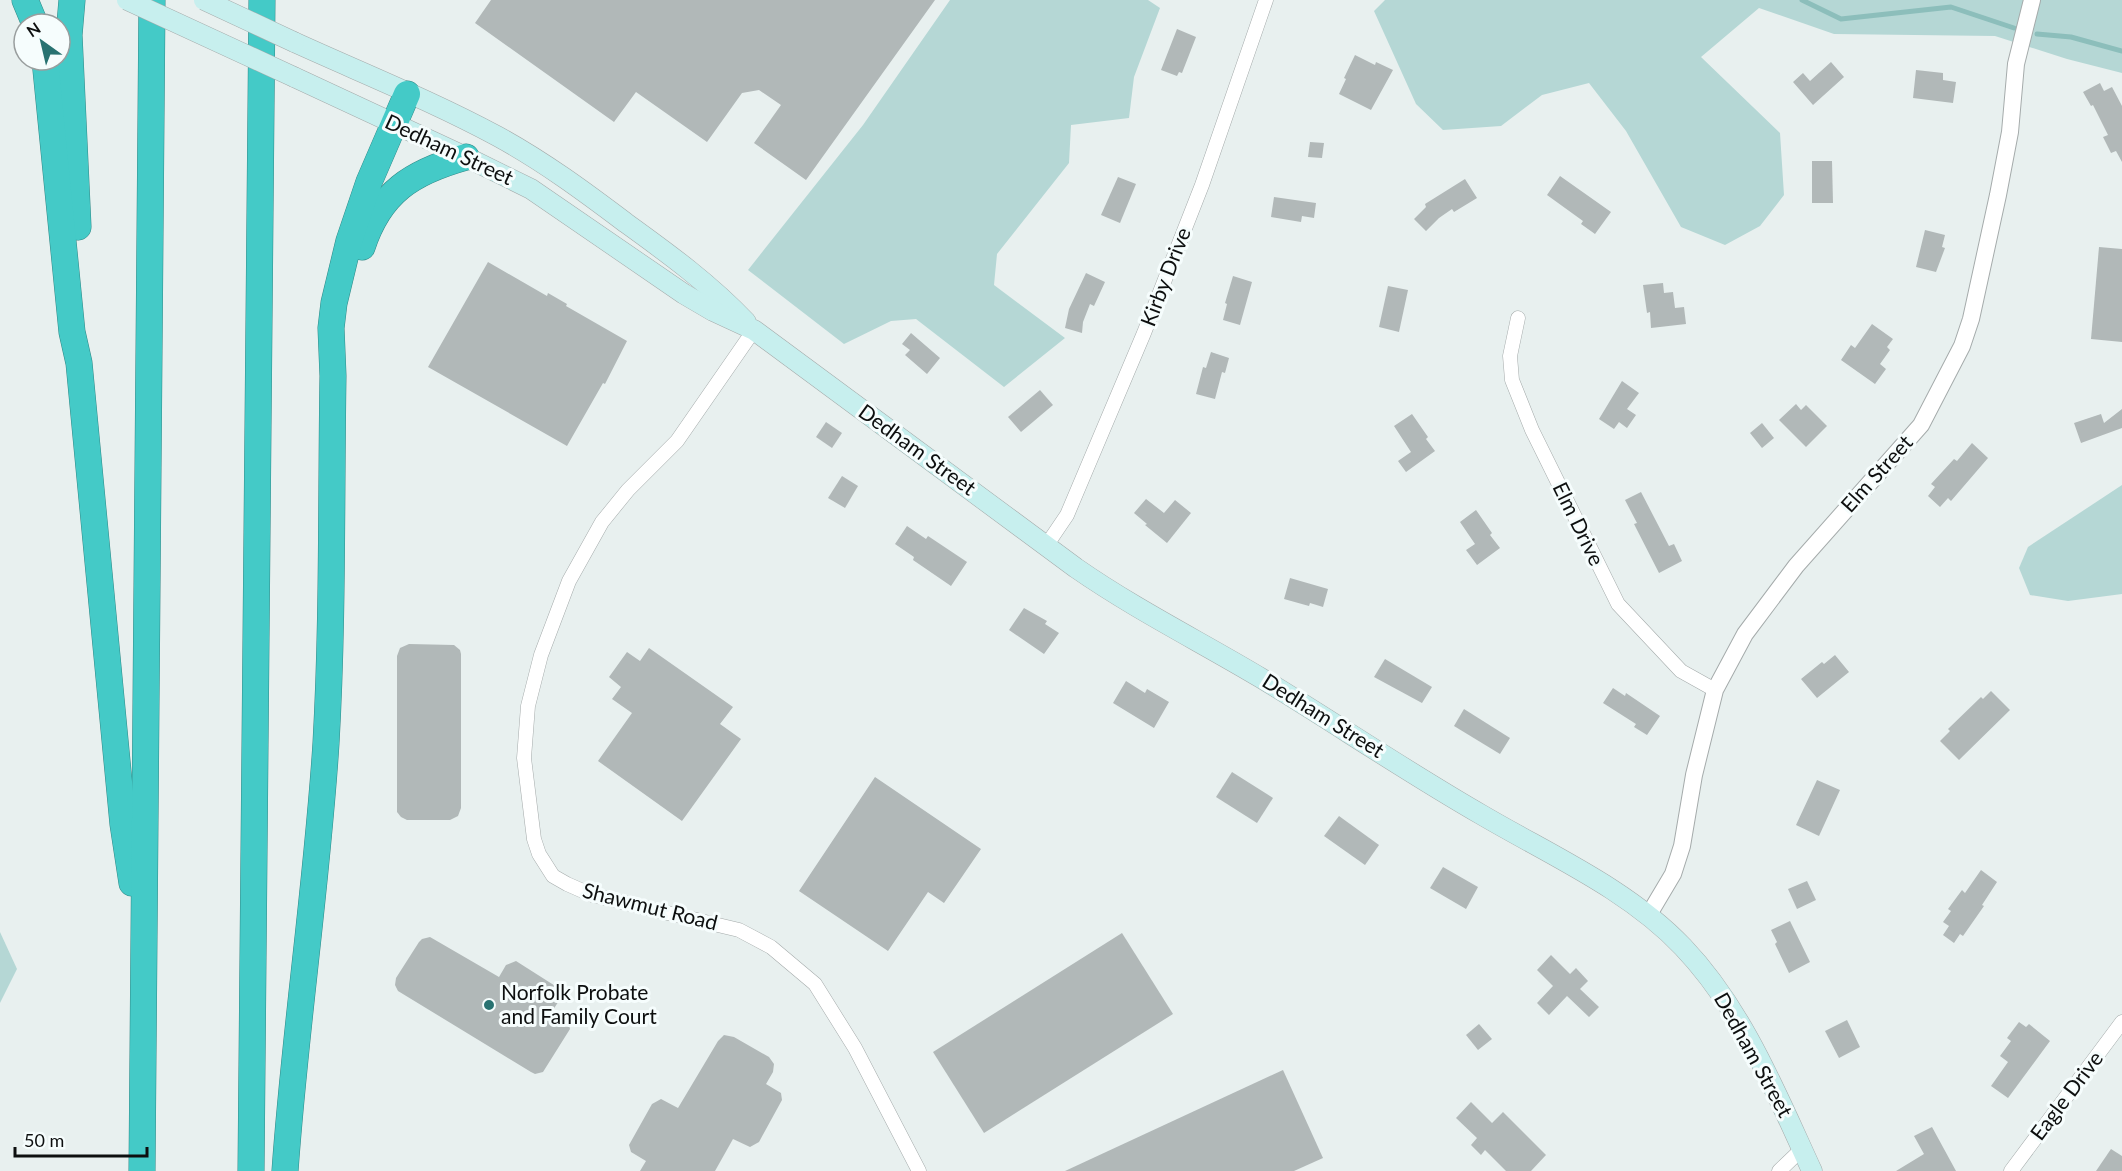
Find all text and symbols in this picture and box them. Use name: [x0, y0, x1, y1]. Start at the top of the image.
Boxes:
north arrow: [12, 12, 72, 72]
text: N: [23, 18, 44, 40]
street label: Dedham Street: [381, 108, 518, 189]
street label: Kirby Drive: [1134, 224, 1195, 329]
street label: Dedham Street: [854, 398, 982, 500]
street label: Elm Street: [1835, 429, 1917, 517]
street label: Elm Drive: [1548, 478, 1610, 569]
street label: Dedham Street: [1258, 667, 1390, 762]
street label: Shawmut Road: [580, 877, 720, 934]
place label: Norfolk Probate and Family Court: [501, 979, 657, 1028]
street label: Dedham Street: [1710, 988, 1799, 1121]
marker: Norfolk Probate and Family Court: [482, 998, 496, 1012]
street label: Eagle Drive: [2024, 1046, 2107, 1144]
scale bar: [15, 1120, 147, 1158]
text: 50 m: [24, 1129, 64, 1151]

